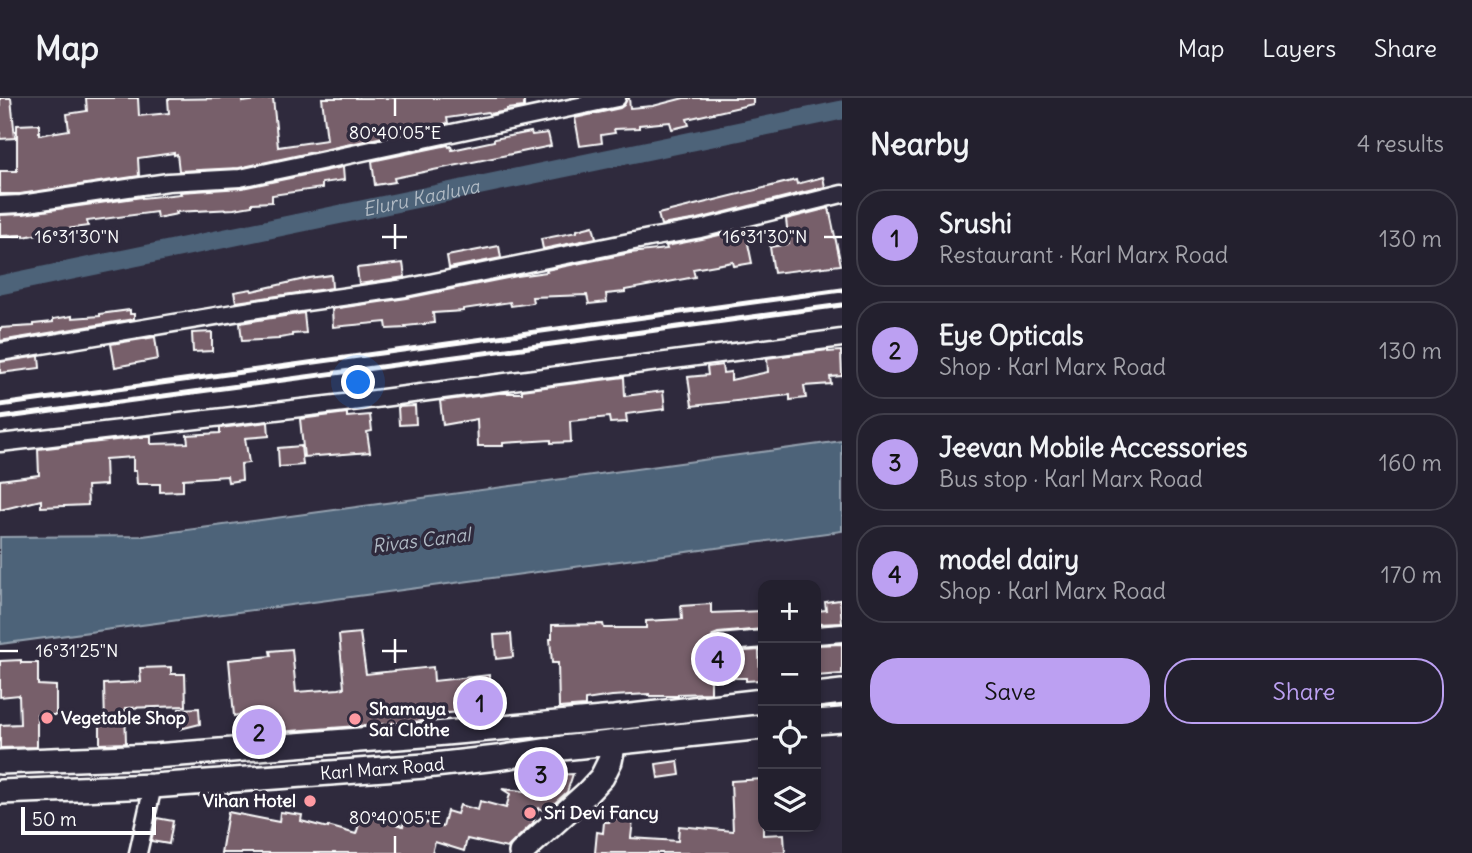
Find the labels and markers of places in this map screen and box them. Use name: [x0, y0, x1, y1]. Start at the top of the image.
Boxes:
pin: 4: [695, 633, 741, 685]
pin: 1: [457, 677, 503, 729]
place label: Shamaya Sai Clothe: [369, 697, 450, 741]
place label: Vegetable Shop: [61, 706, 186, 729]
pin: 2: [236, 706, 282, 758]
marker: Vegetable Shop: [39, 710, 55, 726]
marker: Shamaya Sai Clothe: [347, 711, 363, 727]
pin: 3: [518, 748, 564, 800]
place label: Vihan Hotel: [203, 789, 296, 812]
marker: Vihan Hotel: [302, 793, 318, 809]
place label: Sri Devi Fancy: [544, 801, 659, 824]
marker: Sri Devi Fancy: [522, 805, 538, 821]

